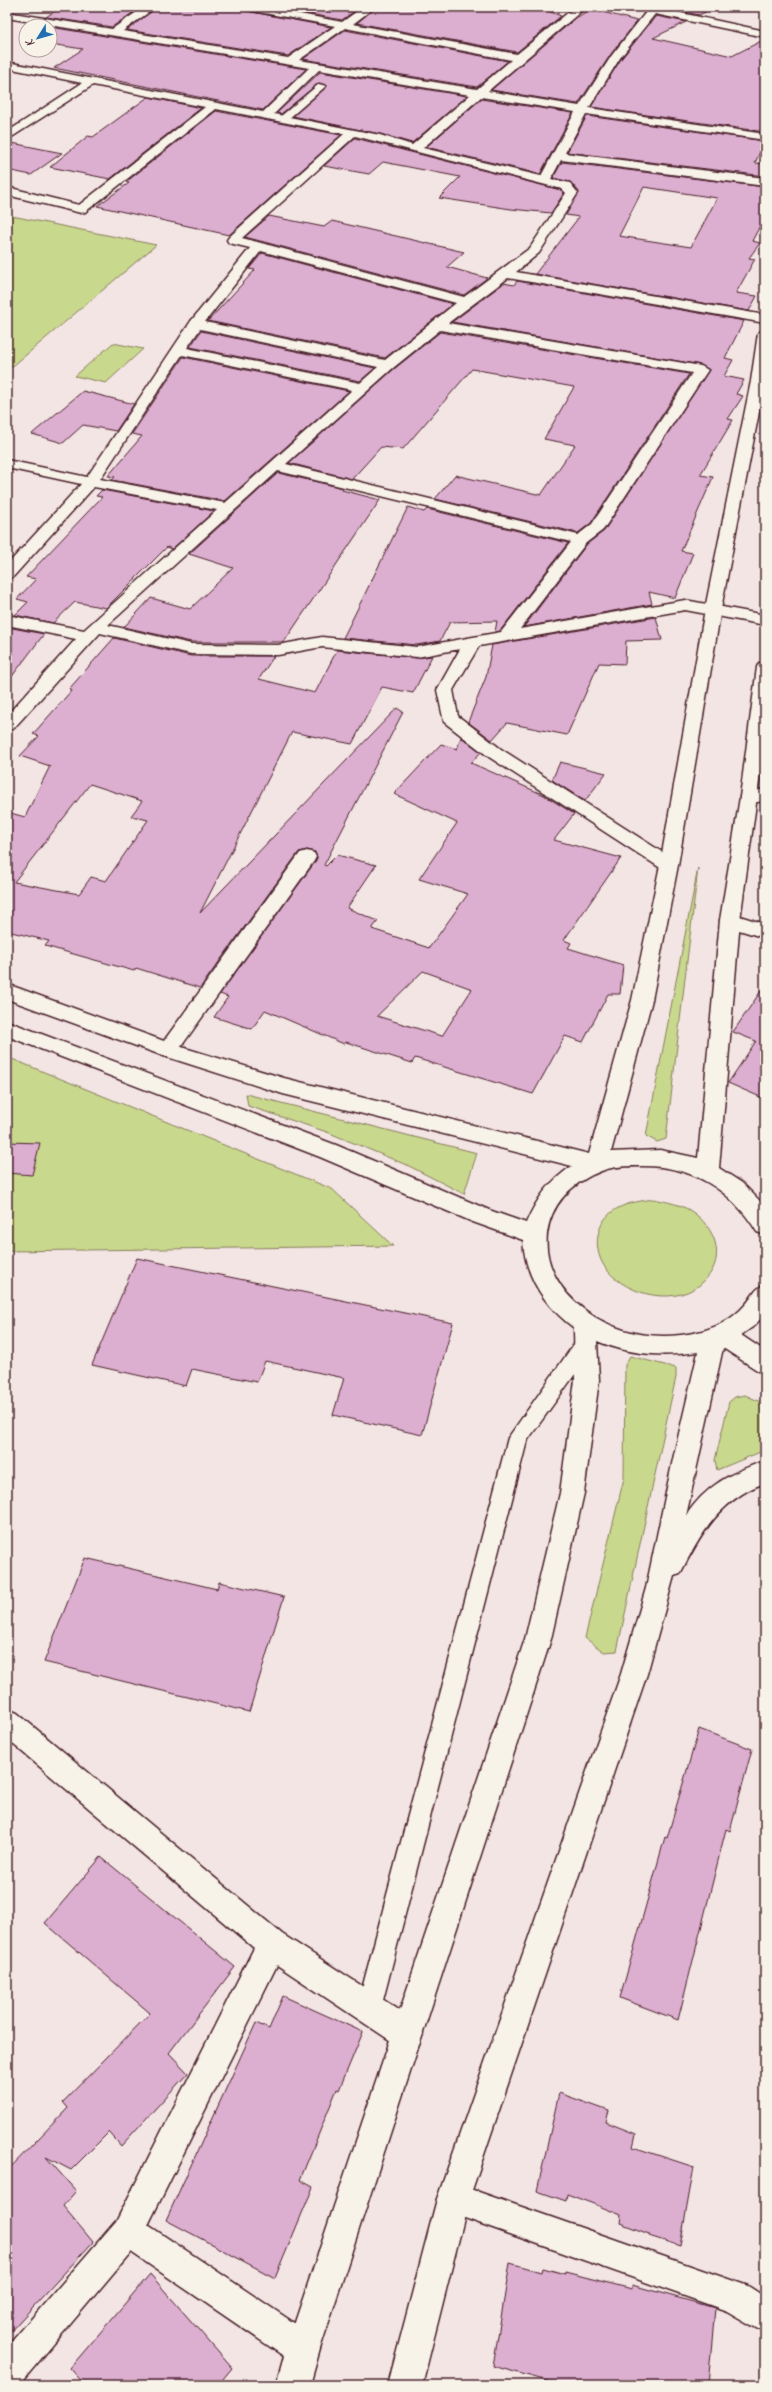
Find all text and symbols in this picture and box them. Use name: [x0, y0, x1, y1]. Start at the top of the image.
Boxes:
north arrow: [18, 18, 58, 58]
text: K: [21, 36, 37, 50]

